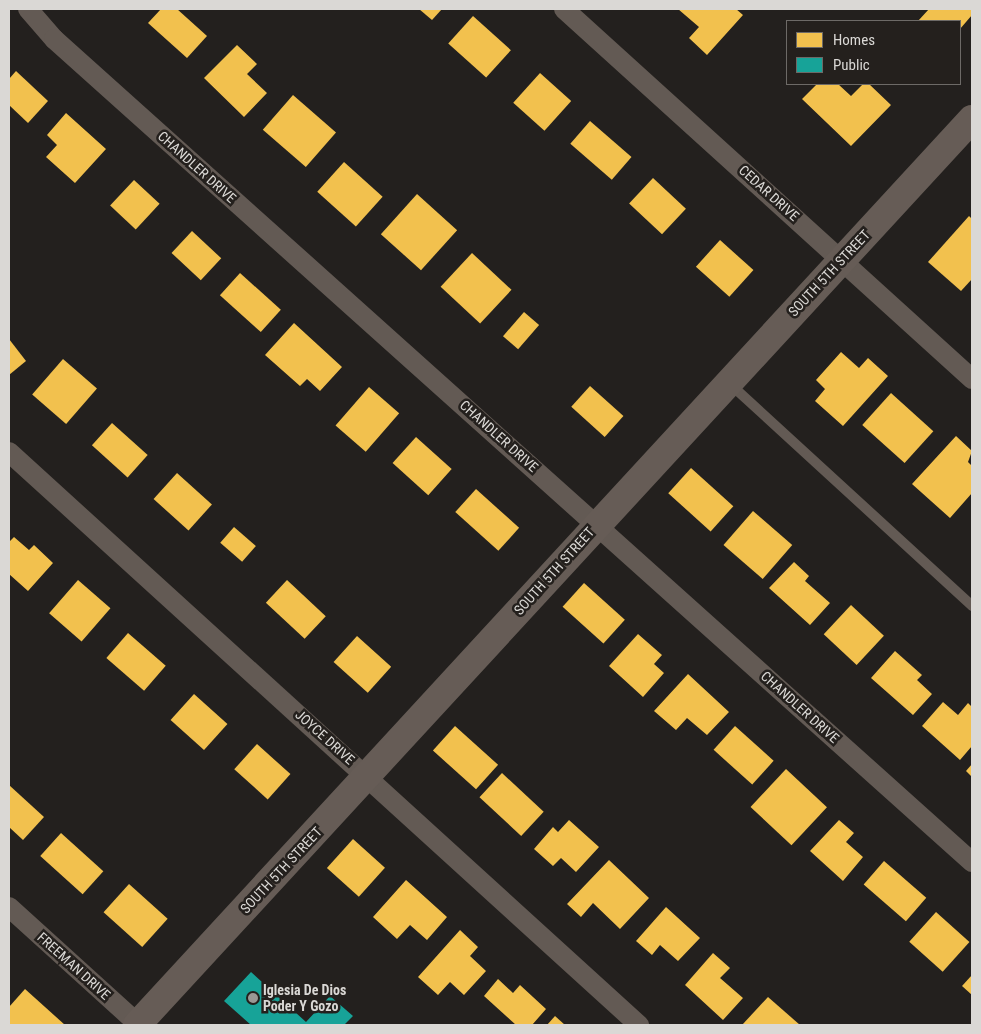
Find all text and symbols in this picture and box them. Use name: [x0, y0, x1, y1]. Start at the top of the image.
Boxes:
legend: [786, 20, 961, 85]
text: Homes: [833, 31, 875, 49]
text: Public: [833, 56, 870, 74]
street label: CHANDLER DRIVE: [154, 127, 240, 207]
street label: CEDAR DRIVE: [735, 162, 803, 224]
street label: SOUTH 5TH STREET: [785, 226, 873, 320]
street label: CHANDLER DRIVE: [456, 396, 542, 476]
street label: SOUTH 5TH STREET: [510, 524, 598, 618]
street label: CHANDLER DRIVE: [757, 667, 843, 747]
street label: JOYCE DRIVE: [292, 706, 358, 768]
street label: SOUTH 5TH STREET: [237, 823, 325, 917]
street label: FREEMAN DRIVE: [34, 929, 114, 1003]
place label: Iglesia De Dios Poder Y Gozo: [263, 982, 346, 1014]
marker: Iglesia De Dios Poder Y Gozo: [247, 992, 259, 1004]

